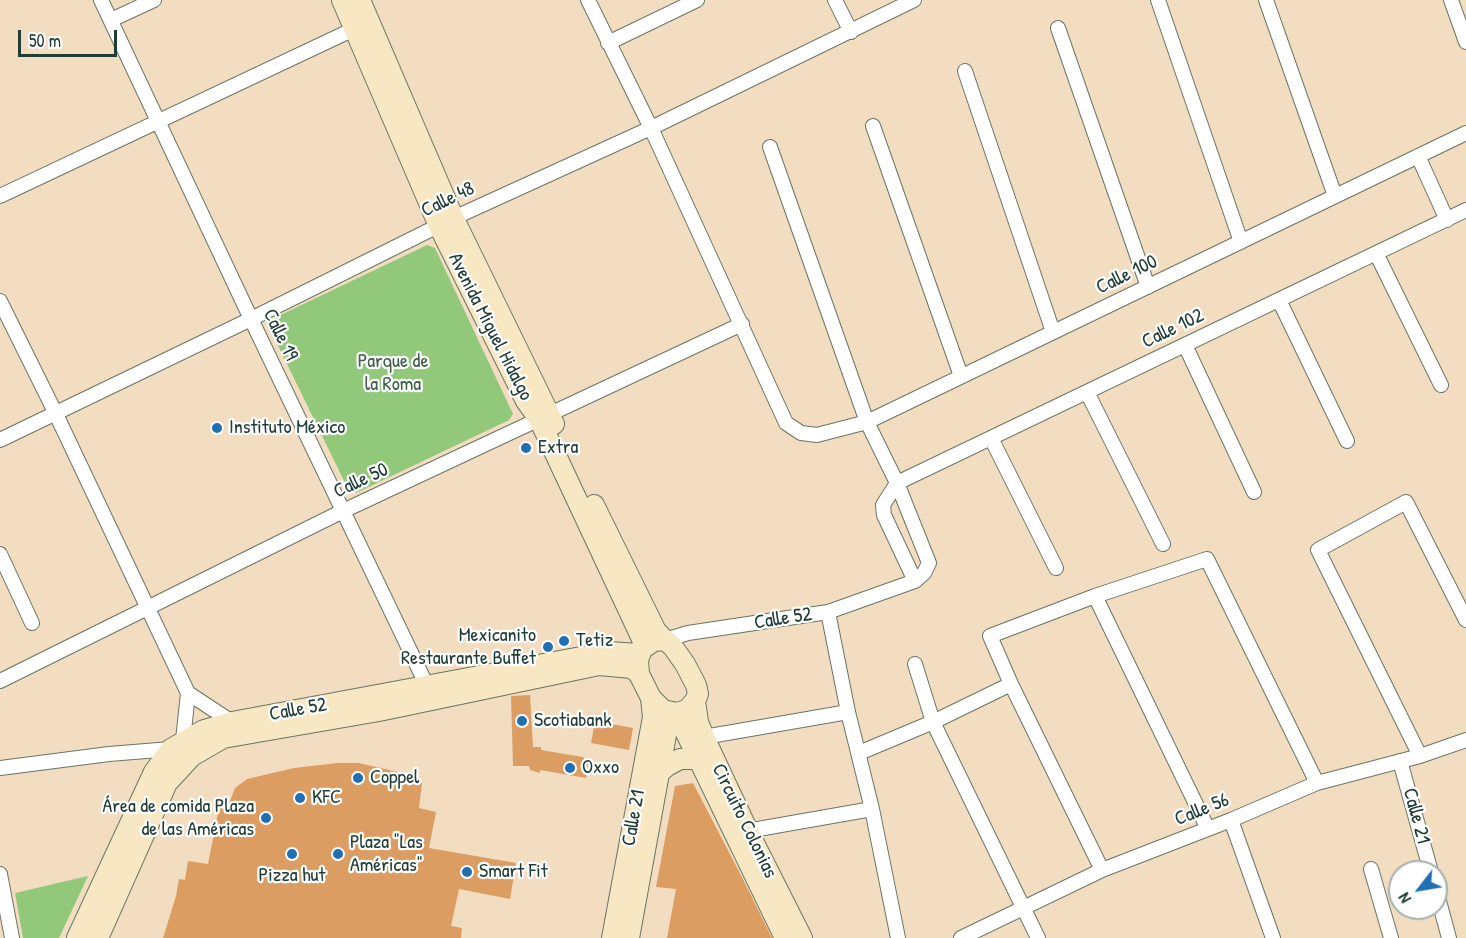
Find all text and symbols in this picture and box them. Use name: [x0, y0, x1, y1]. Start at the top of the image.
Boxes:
scale bar: [21, 18, 120, 56]
text: 50 m: [29, 28, 61, 53]
street label: Calle 48: [418, 177, 478, 223]
street label: Avenida Miguel Hidalgo: [442, 249, 538, 405]
street label: Calle 100: [1092, 250, 1162, 300]
street label: Calle 102: [1138, 304, 1208, 354]
street label: Calle 19: [257, 305, 303, 365]
park label: Parque de la Roma: [358, 350, 428, 397]
place label: Instituto México: [229, 416, 345, 440]
marker: Instituto México: [210, 421, 224, 435]
place label: Extra: [538, 436, 578, 460]
marker: Extra: [519, 441, 533, 455]
street label: Calle 50: [330, 458, 392, 504]
street label: Calle 52: [753, 603, 813, 635]
place label: Mexicanito Restaurante Buffet: [401, 624, 536, 671]
place label: Tetiz: [576, 629, 613, 653]
marker: Tetiz: [557, 634, 571, 648]
marker: Mexicanito Restaurante Buffet: [541, 640, 555, 654]
street label: Calle 52: [267, 693, 329, 727]
place label: Scotiabank: [534, 709, 612, 733]
marker: Scotiabank: [515, 714, 529, 728]
place label: Oxxo: [582, 756, 619, 780]
street label: Circuito Colonias: [706, 760, 782, 882]
marker: Oxxo: [563, 761, 577, 775]
place label: Coppel: [370, 766, 419, 790]
marker: Coppel: [351, 771, 365, 785]
place label: KFC: [312, 786, 341, 810]
street label: Calle 21: [1397, 786, 1435, 846]
street label: Calle 21: [617, 788, 651, 848]
street label: Calle 56: [1171, 788, 1233, 832]
marker: KFC: [293, 791, 307, 805]
place label: Área de comida Plaza de las Américas: [102, 795, 254, 842]
marker: Área de comida Plaza de las Américas: [259, 811, 273, 825]
place label: Plaza "Las Américas": [350, 831, 423, 878]
marker: Pizza hut: [285, 847, 299, 861]
marker: Plaza "Las Américas": [331, 847, 345, 861]
place label: Smart Fit: [479, 860, 548, 884]
north arrow: [1388, 860, 1448, 920]
place label: Pizza hut: [259, 864, 325, 888]
marker: Smart Fit: [460, 865, 474, 879]
text: N: [1393, 889, 1416, 908]

